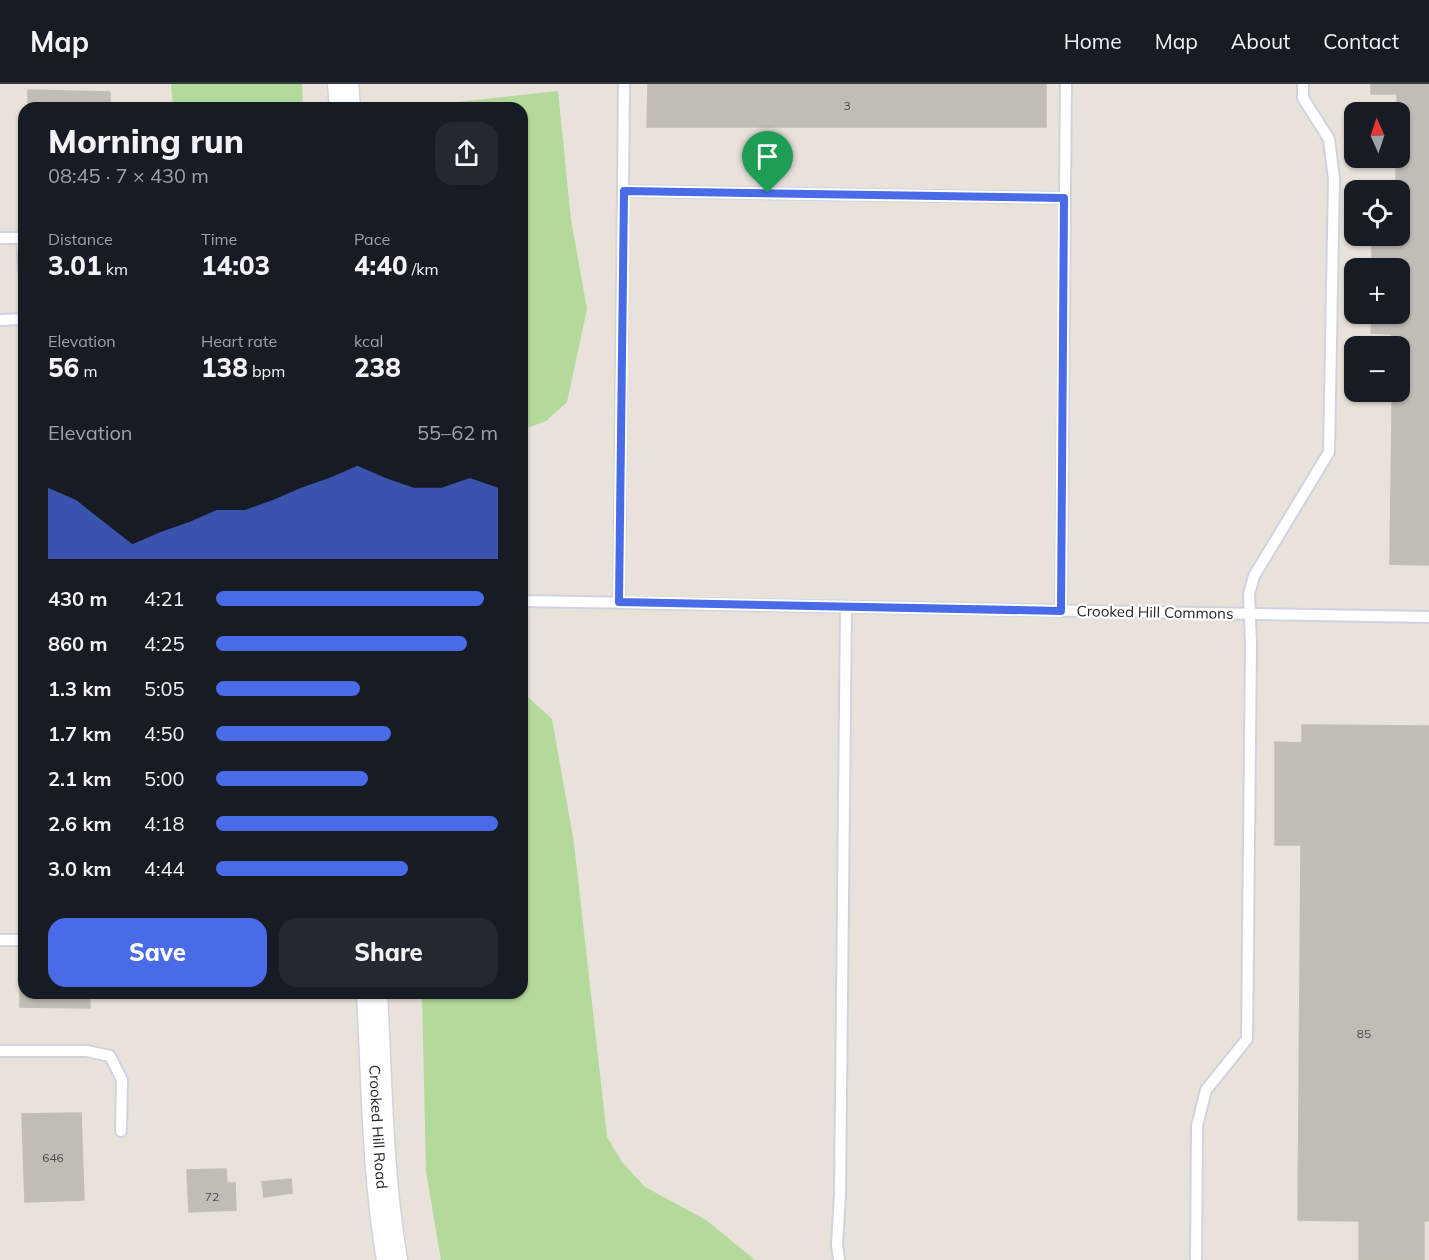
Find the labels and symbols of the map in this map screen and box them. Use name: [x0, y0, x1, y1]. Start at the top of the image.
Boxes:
house number: 3: [843, 98, 851, 113]
north arrow: [1344, 102, 1410, 168]
pin: [742, 131, 793, 193]
street label: Crooked Hill Commons: [1076, 601, 1234, 623]
house number: 85: [1357, 1026, 1371, 1041]
street label: Crooked Hill Road: [366, 1064, 392, 1190]
house number: 646: [42, 1150, 64, 1165]
house number: 72: [205, 1189, 219, 1204]

